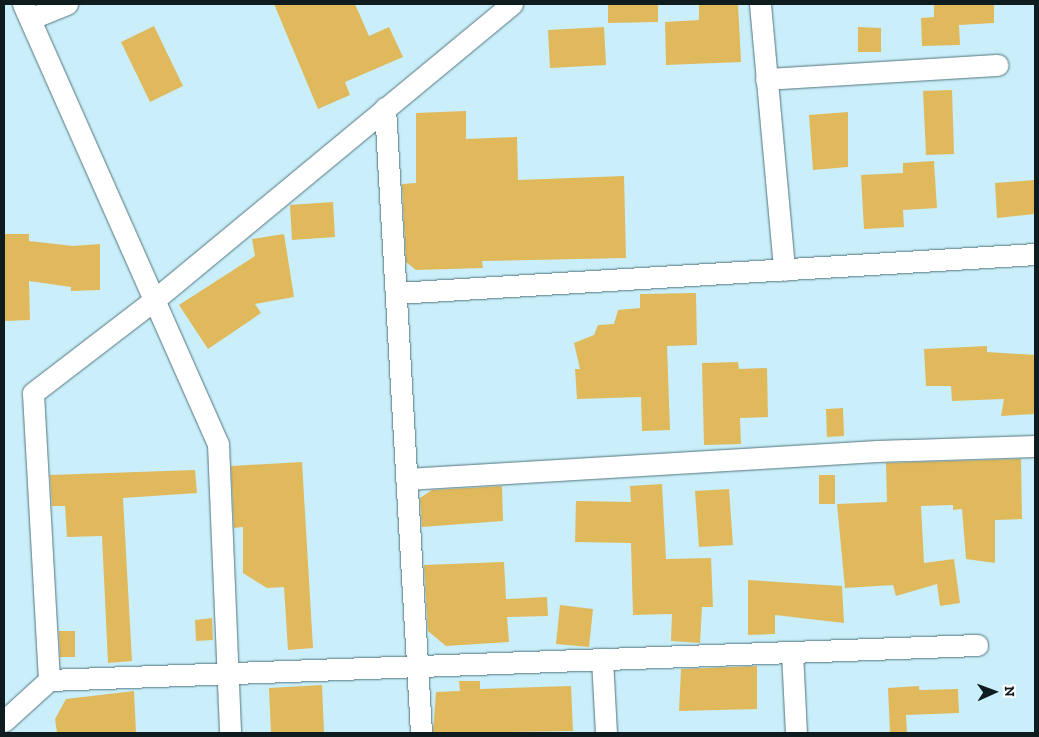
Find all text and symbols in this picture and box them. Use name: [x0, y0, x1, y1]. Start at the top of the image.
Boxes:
north arrow: [969, 667, 1019, 717]
text: N: [1001, 686, 1018, 697]

